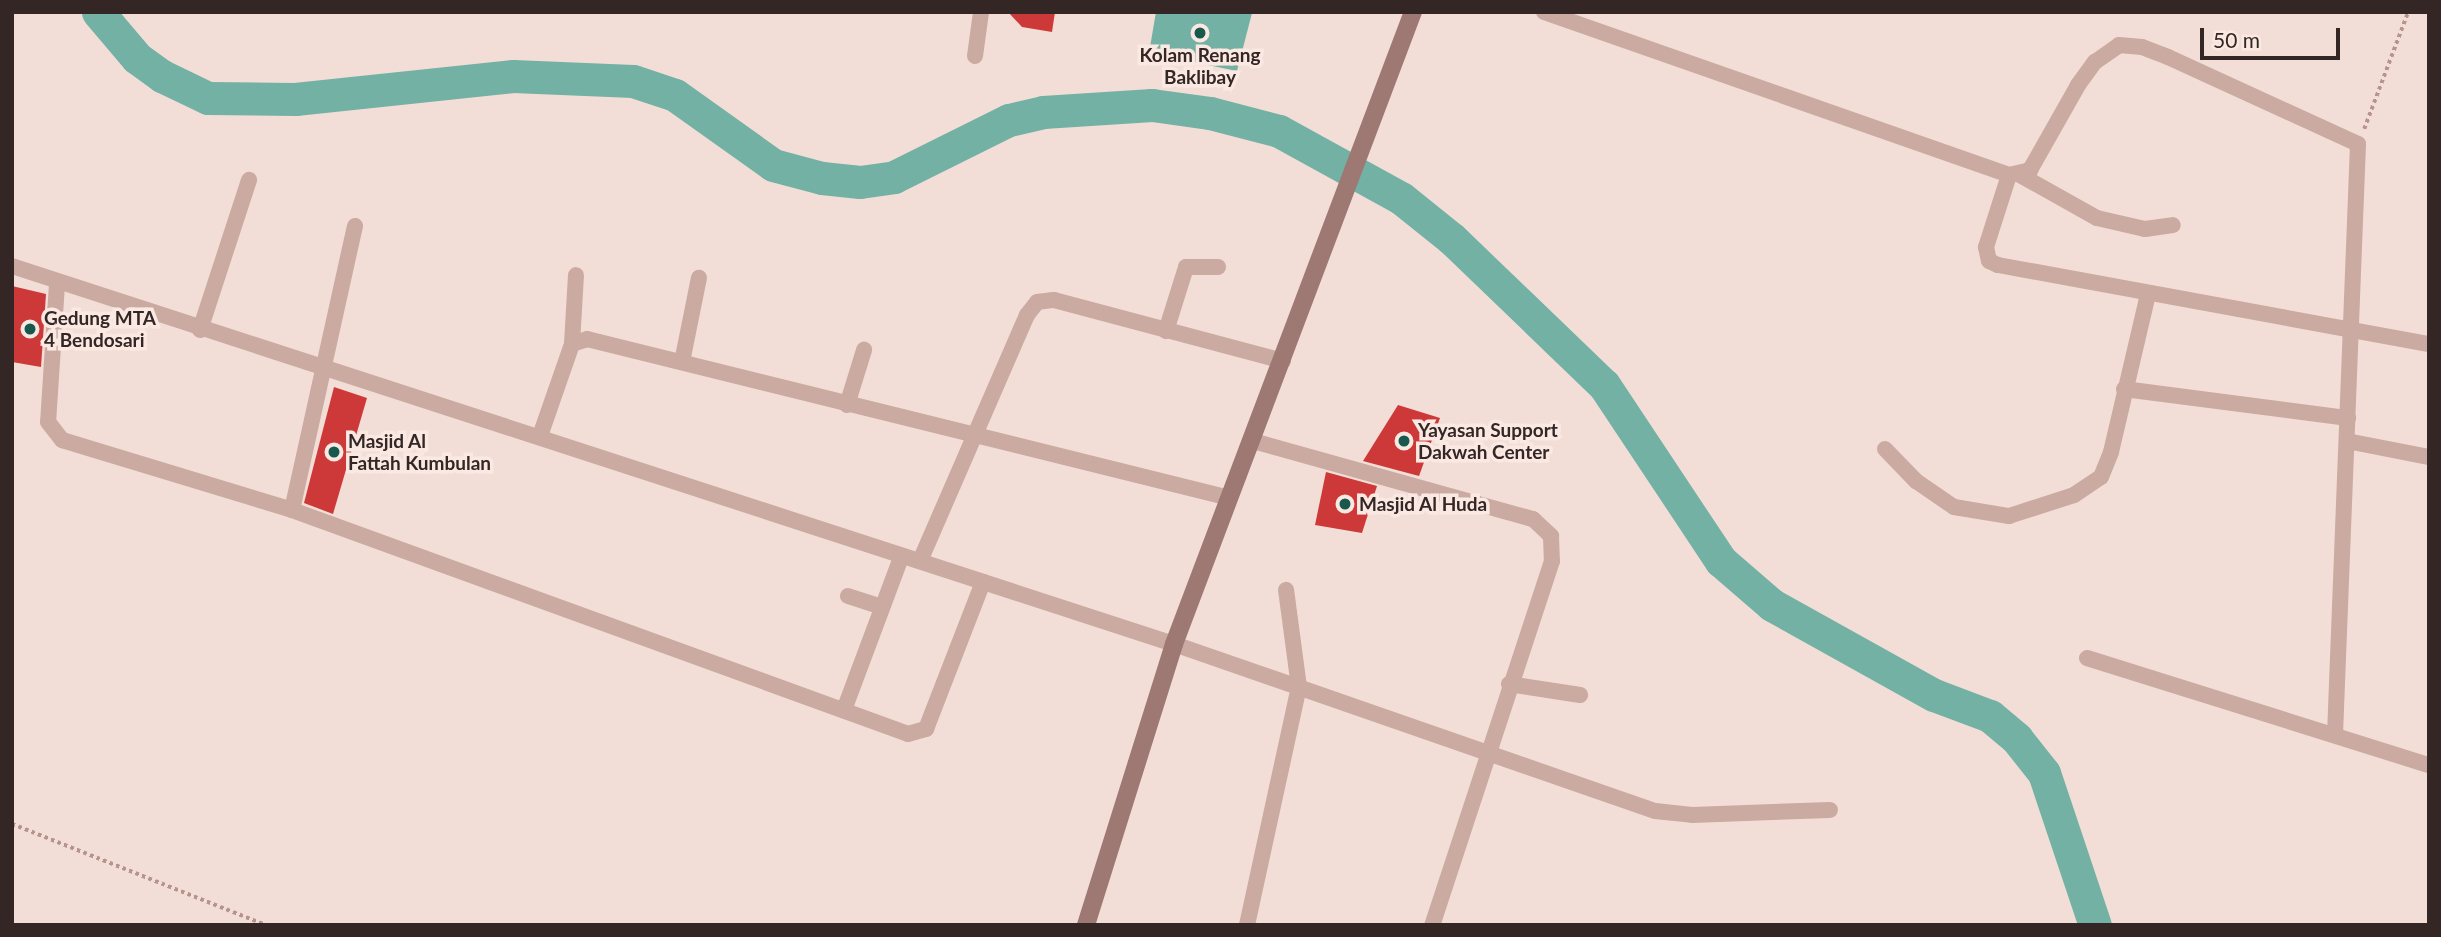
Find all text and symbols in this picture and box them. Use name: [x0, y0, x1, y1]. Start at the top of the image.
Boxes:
scale bar: [2203, 14, 2343, 58]
marker: Kolam Renang Baklibay: [1192, 25, 1208, 41]
text: 50 m: [2213, 27, 2260, 52]
place label: Kolam Renang Baklibay: [1140, 44, 1260, 88]
place label: Gedung MTA 4 Bendosari: [44, 307, 156, 351]
marker: Gedung MTA 4 Bendosari: [22, 321, 38, 337]
place label: Yayasan Support Dakwah Center: [1418, 419, 1558, 463]
place label: Masjid Al Fattah Kumbulan: [348, 430, 491, 474]
marker: Yayasan Support Dakwah Center: [1396, 433, 1412, 449]
marker: Masjid Al Fattah Kumbulan: [326, 444, 342, 460]
place label: Masjid Al Huda: [1359, 493, 1488, 515]
marker: Masjid Al Huda: [1337, 496, 1353, 512]

